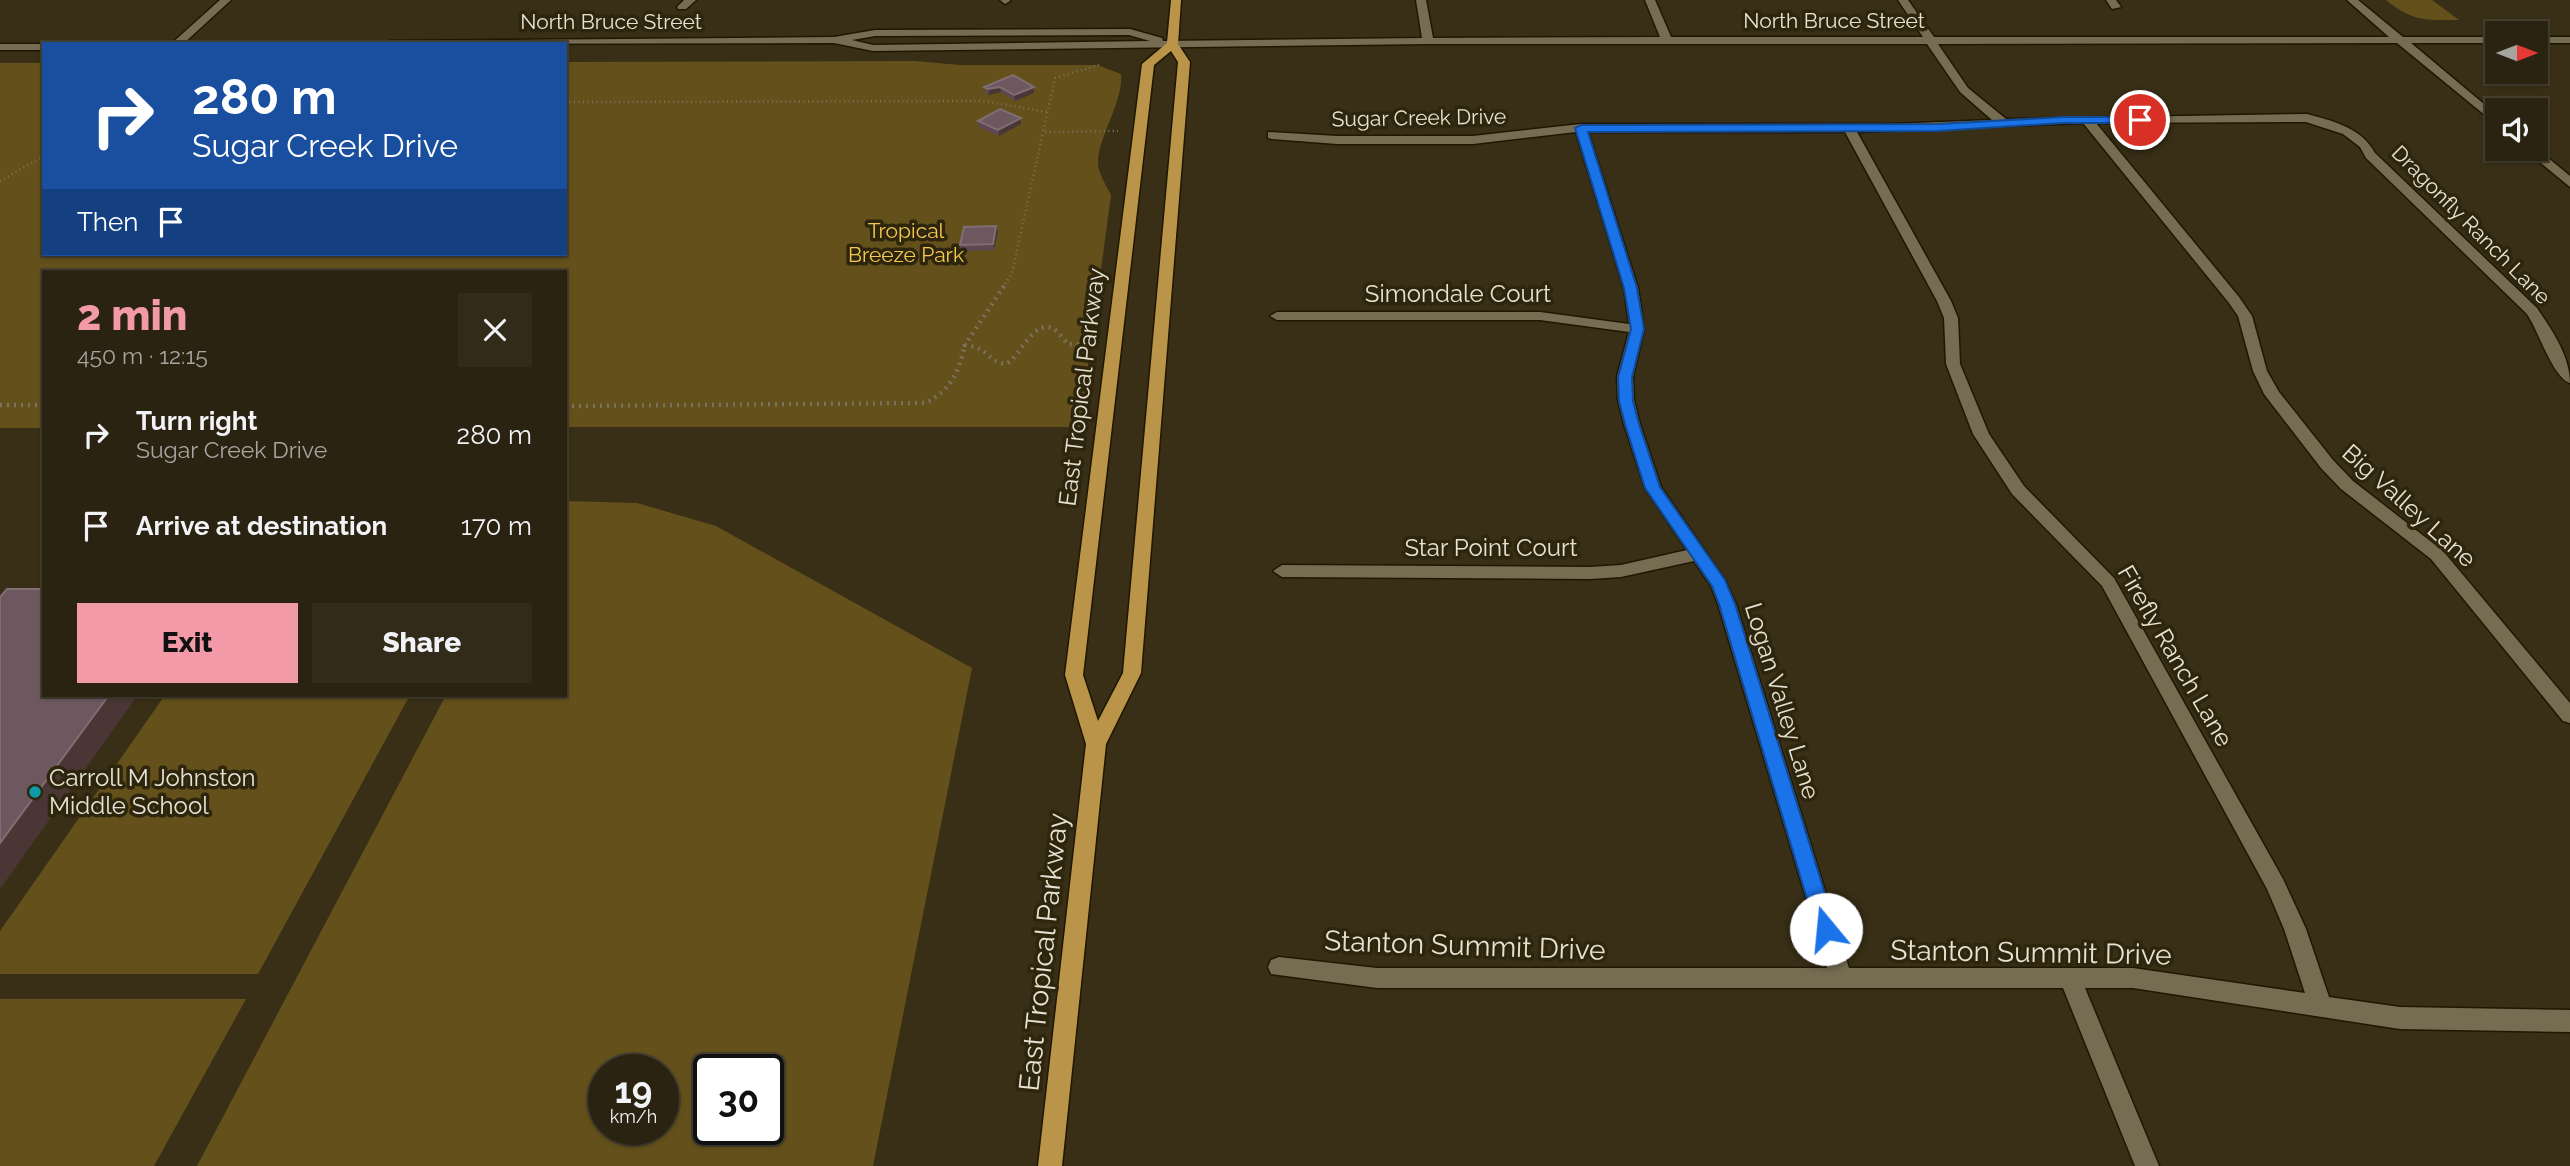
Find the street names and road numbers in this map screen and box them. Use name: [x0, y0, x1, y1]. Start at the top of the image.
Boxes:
street label: North Bruce Street: [1743, 8, 1925, 33]
street label: North Bruce Street: [520, 9, 702, 34]
street label: Sugar Creek Drive: [1331, 103, 1506, 132]
street label: Dragonfly Ranch Lane: [2387, 140, 2556, 309]
street label: East Tropical Parkway: [1053, 266, 1110, 508]
street label: Simondale Court: [1365, 279, 1551, 308]
street label: Big Valley Lane: [2336, 438, 2482, 573]
street label: Star Point Court: [1404, 533, 1578, 562]
street label: Firefly Ranch Lane: [2112, 560, 2239, 752]
street label: Logan Valley Lane: [1739, 599, 1826, 803]
street label: East Tropical Parkway: [1012, 811, 1075, 1093]
street label: Stanton Summit Drive: [1324, 924, 1606, 967]
street label: Stanton Summit Drive: [1890, 934, 2172, 971]

